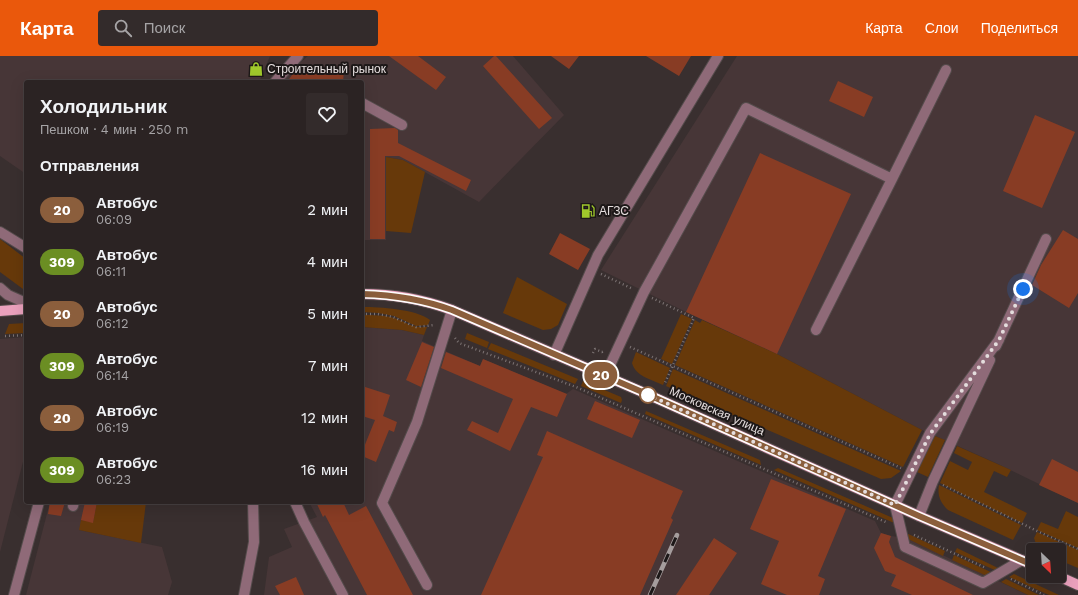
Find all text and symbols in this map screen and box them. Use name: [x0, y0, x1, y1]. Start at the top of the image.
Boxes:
search box: [98, 10, 378, 46]
text: Карта: [20, 17, 74, 40]
icon: search: [112, 17, 134, 39]
text: Поиск: [144, 19, 185, 37]
text: Карта: [865, 20, 903, 36]
text: Слои: [925, 20, 959, 36]
text: Поделиться: [981, 20, 1058, 36]
shop icon: Строительный рынок: [248, 61, 264, 77]
place label: Строительный рынок: [267, 62, 387, 76]
button: heart: [306, 93, 348, 135]
text: Холодильник: [40, 95, 167, 118]
text: Пешком · 4 мин · 250 m: [40, 122, 188, 137]
text: Отправления: [40, 157, 139, 175]
text: Автобус: [96, 194, 158, 212]
text: 2 мин: [307, 201, 348, 219]
text: 20: [53, 202, 71, 218]
fuel station icon: АГЗС: [580, 203, 596, 219]
place label: АГЗС: [599, 204, 629, 218]
text: 06:09: [96, 212, 132, 227]
text: Автобус: [96, 246, 158, 264]
text: 4 мин: [307, 253, 348, 271]
text: 309: [49, 254, 75, 270]
text: 06:11: [96, 264, 126, 279]
your location: [1013, 279, 1033, 299]
text: Автобус: [96, 298, 158, 316]
text: 5 мин: [307, 305, 348, 323]
text: 20: [53, 306, 71, 322]
text: 06:12: [96, 316, 129, 331]
text: Автобус: [96, 350, 158, 368]
text: 7 мин: [308, 357, 348, 375]
text: 309: [49, 358, 75, 374]
line badge: 20: [583, 362, 619, 388]
text: 20: [592, 367, 610, 383]
text: 06:14: [96, 368, 129, 383]
street label: Московская улица: [667, 384, 767, 438]
unlabelled marker: [639, 386, 657, 404]
text: Автобус: [96, 402, 158, 420]
text: 12 мин: [301, 409, 348, 427]
text: 20: [53, 410, 71, 426]
text: 06:19: [96, 420, 129, 435]
text: Автобус: [96, 454, 158, 472]
text: 16 мин: [301, 461, 348, 479]
text: 309: [49, 462, 75, 478]
text: 06:23: [96, 472, 131, 487]
north arrow: [1026, 543, 1066, 583]
map controls: [1026, 543, 1066, 583]

